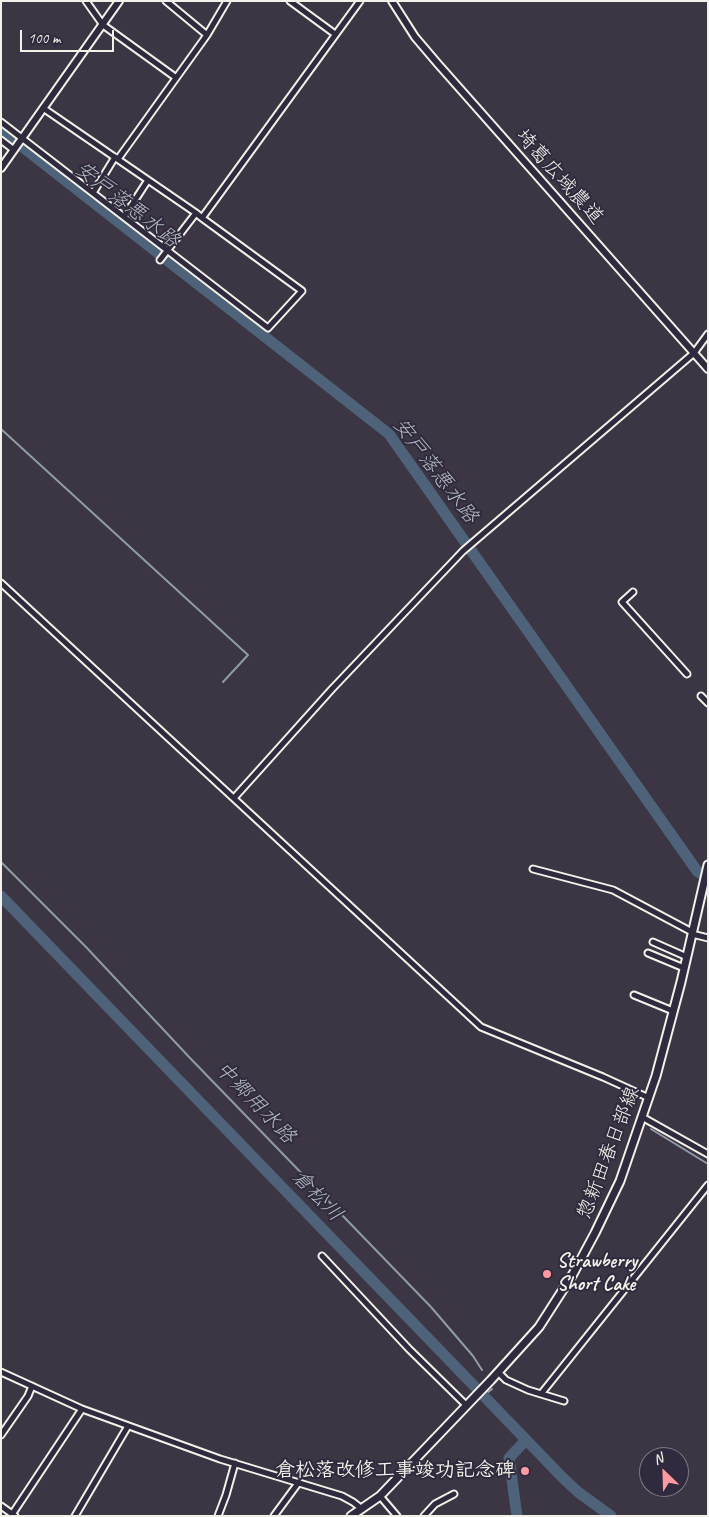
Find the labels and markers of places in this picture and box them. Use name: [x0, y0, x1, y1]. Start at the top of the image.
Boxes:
place label: Strawberry Short Cake: [557, 1250, 637, 1297]
marker: Strawberry Short Cake: [541, 1268, 553, 1280]
place label: 倉松落改修工事竣功記念碑: [275, 1459, 515, 1483]
marker: 倉松落改修工事竣功記念碑: [519, 1465, 531, 1477]

